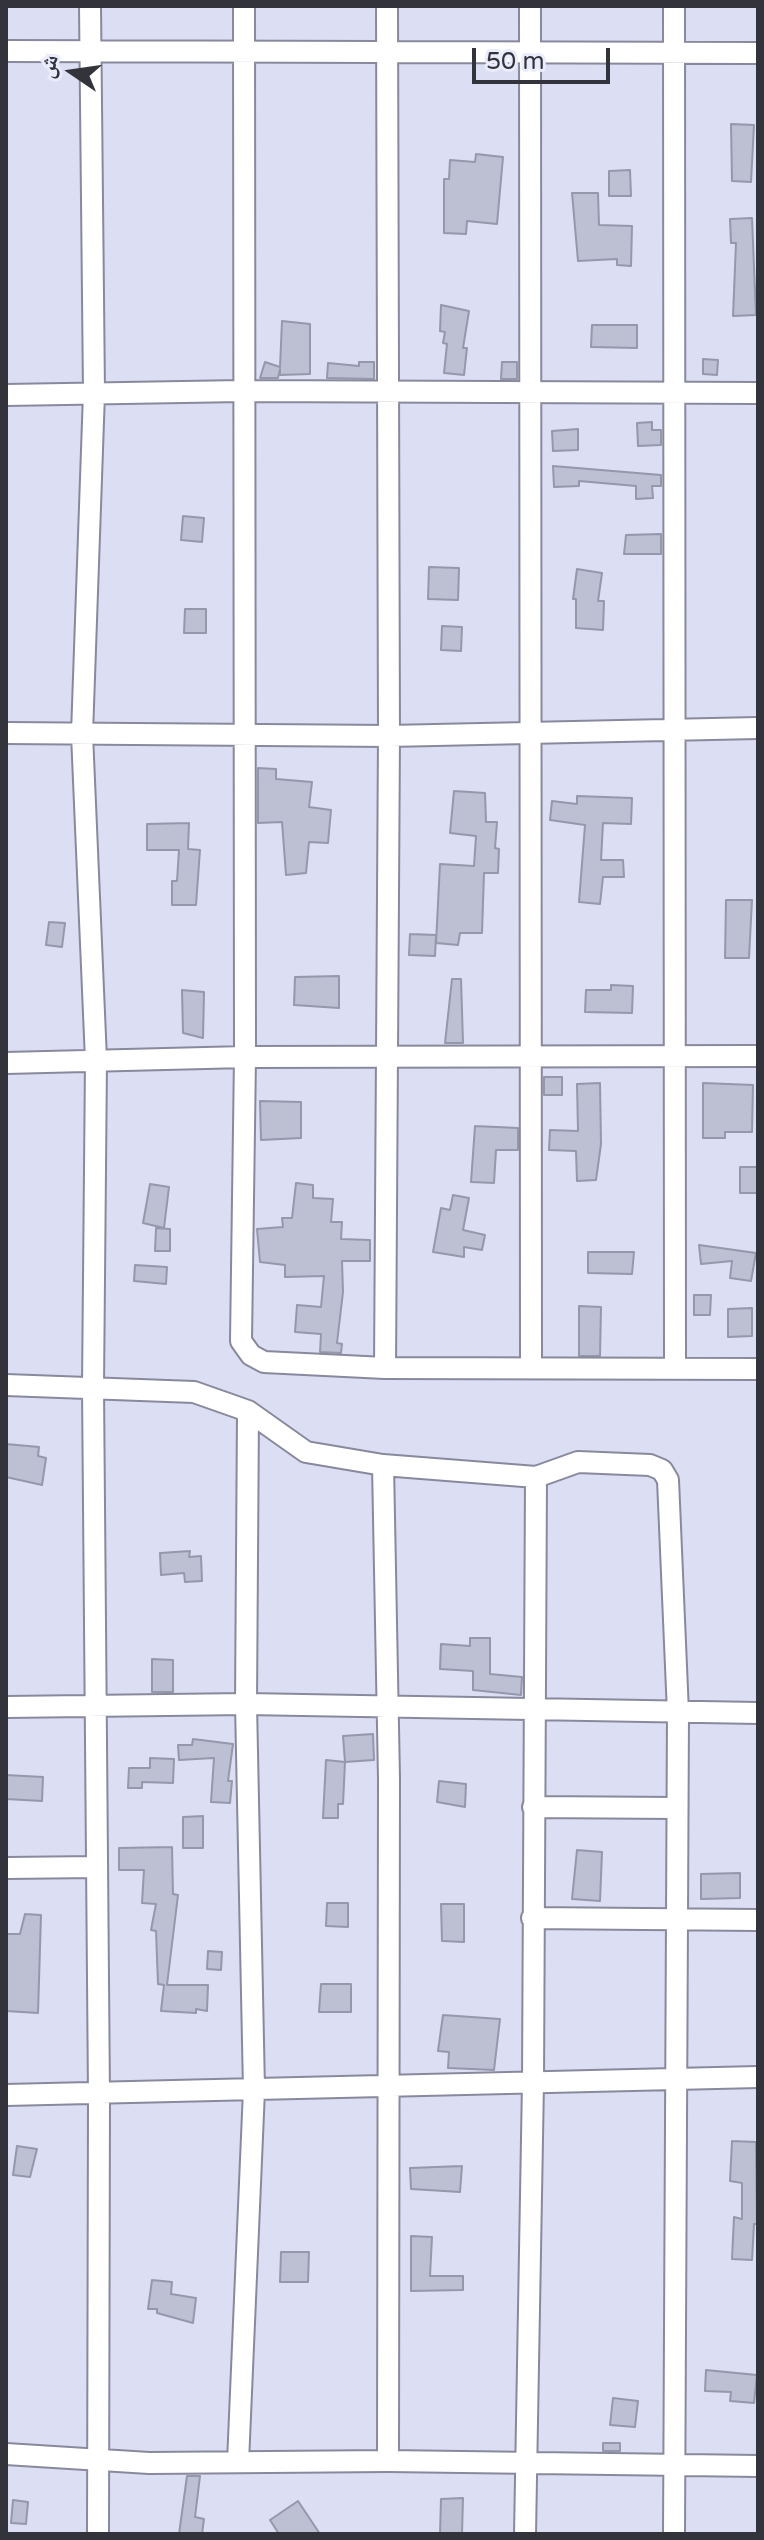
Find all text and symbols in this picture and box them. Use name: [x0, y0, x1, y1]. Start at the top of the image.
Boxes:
north arrow: [32, 32, 112, 112]
scale bar: [476, 32, 614, 82]
text: 50 m: [486, 47, 544, 76]
text: ش: [33, 52, 64, 81]

